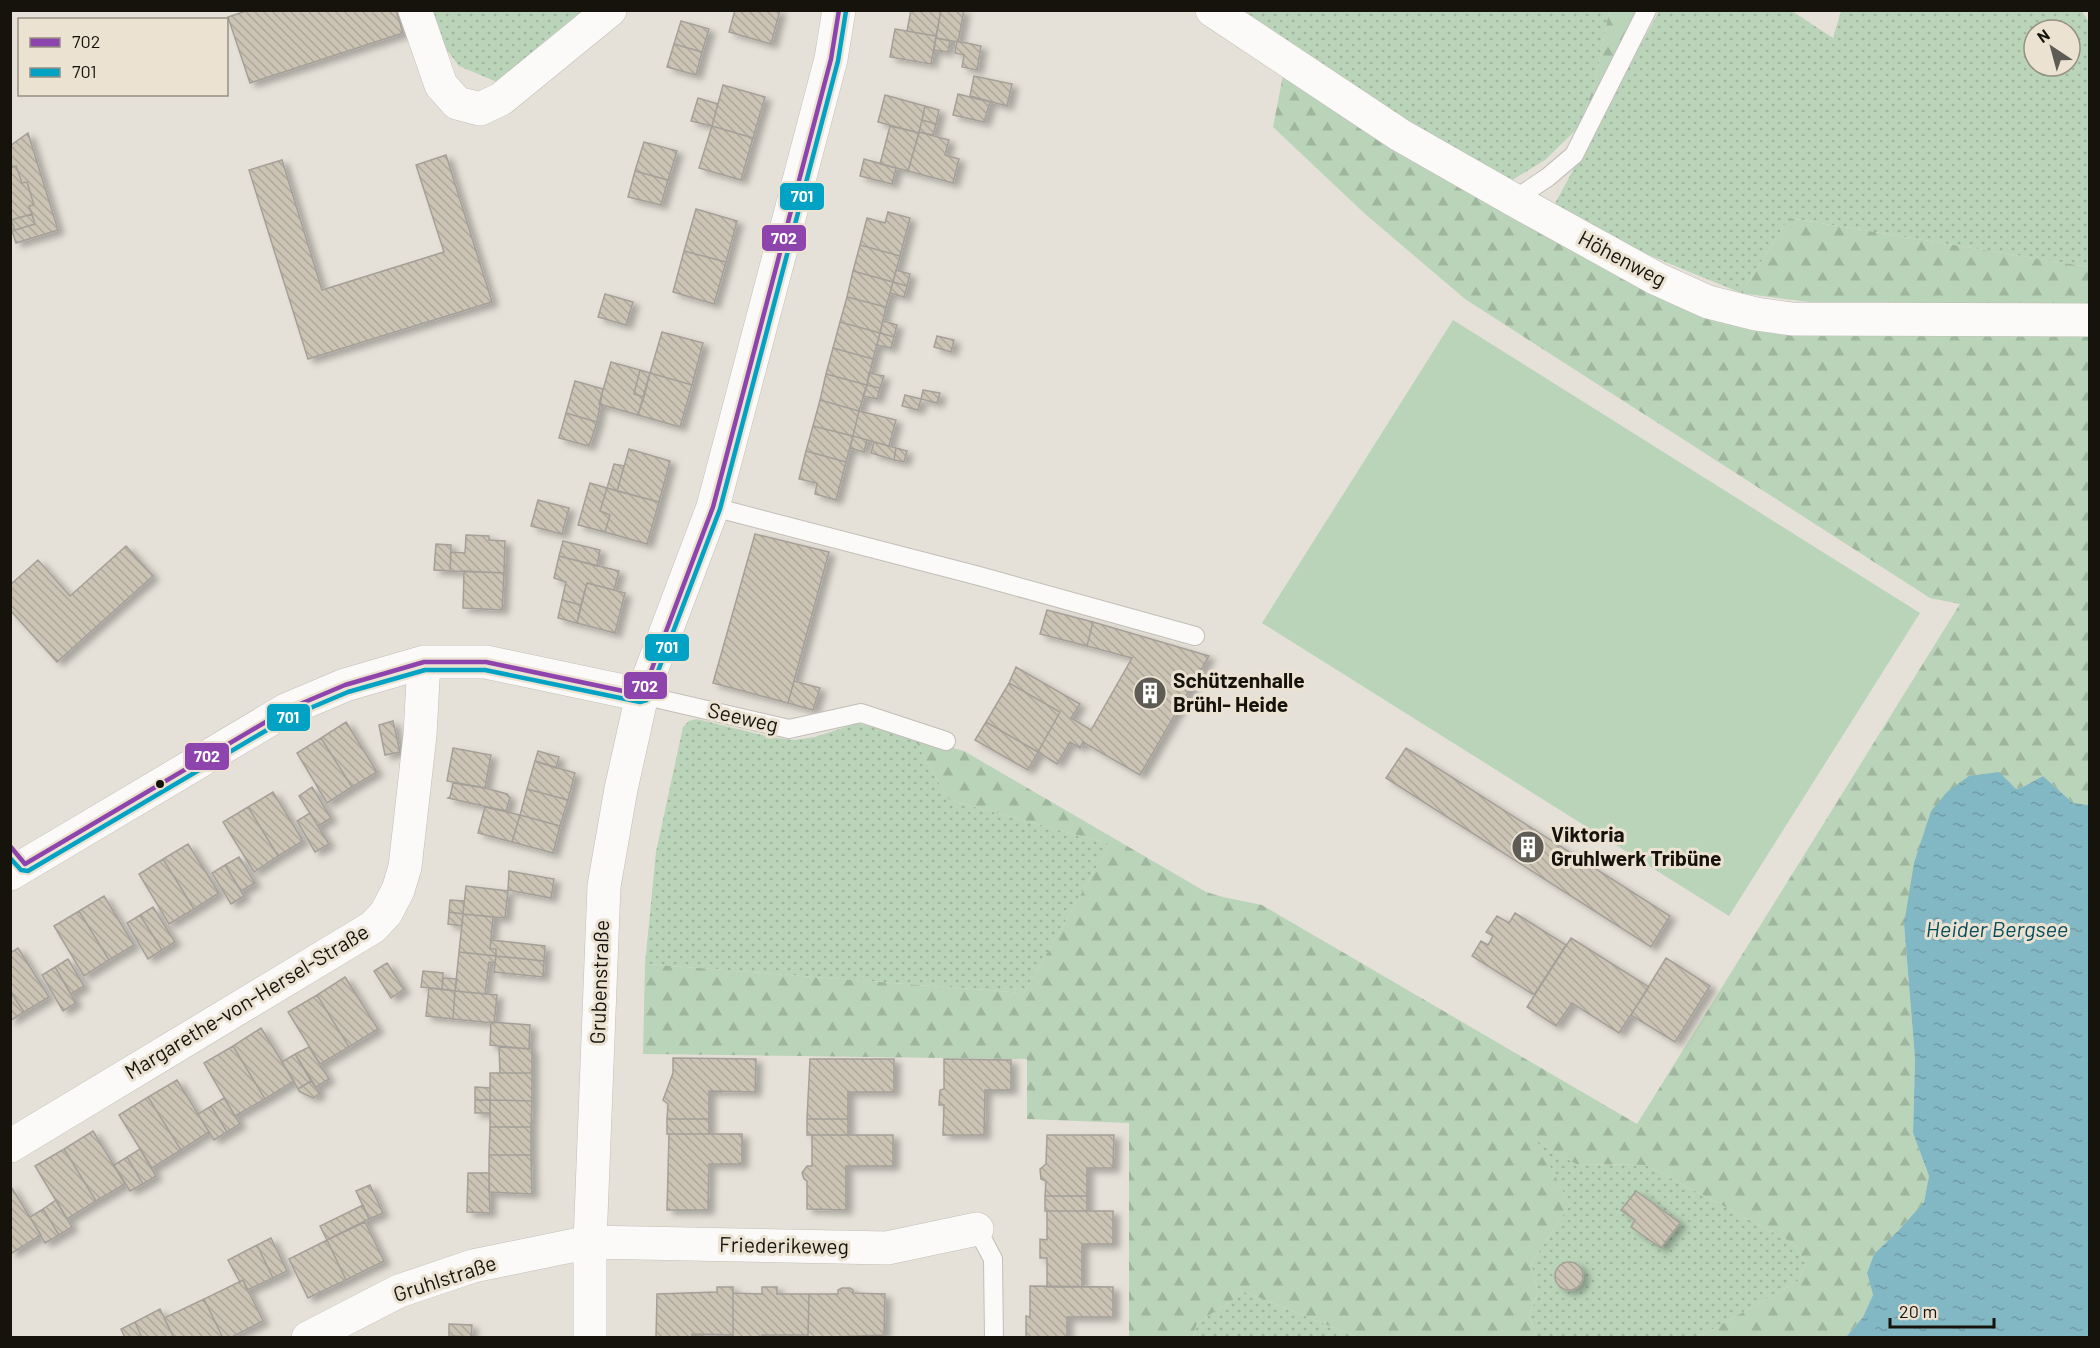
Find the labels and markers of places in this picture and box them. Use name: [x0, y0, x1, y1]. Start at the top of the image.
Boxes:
place label: Schützenhalle Brühl- Heide: [1173, 667, 1305, 716]
building icon: Schützenhalle Brühl- Heide: [1132, 675, 1168, 711]
unlabelled marker: [154, 778, 166, 790]
place label: Viktoria Gruhlwerk Tribüne: [1551, 821, 1721, 870]
building icon: Viktoria Gruhlwerk Tribüne: [1510, 829, 1546, 865]

